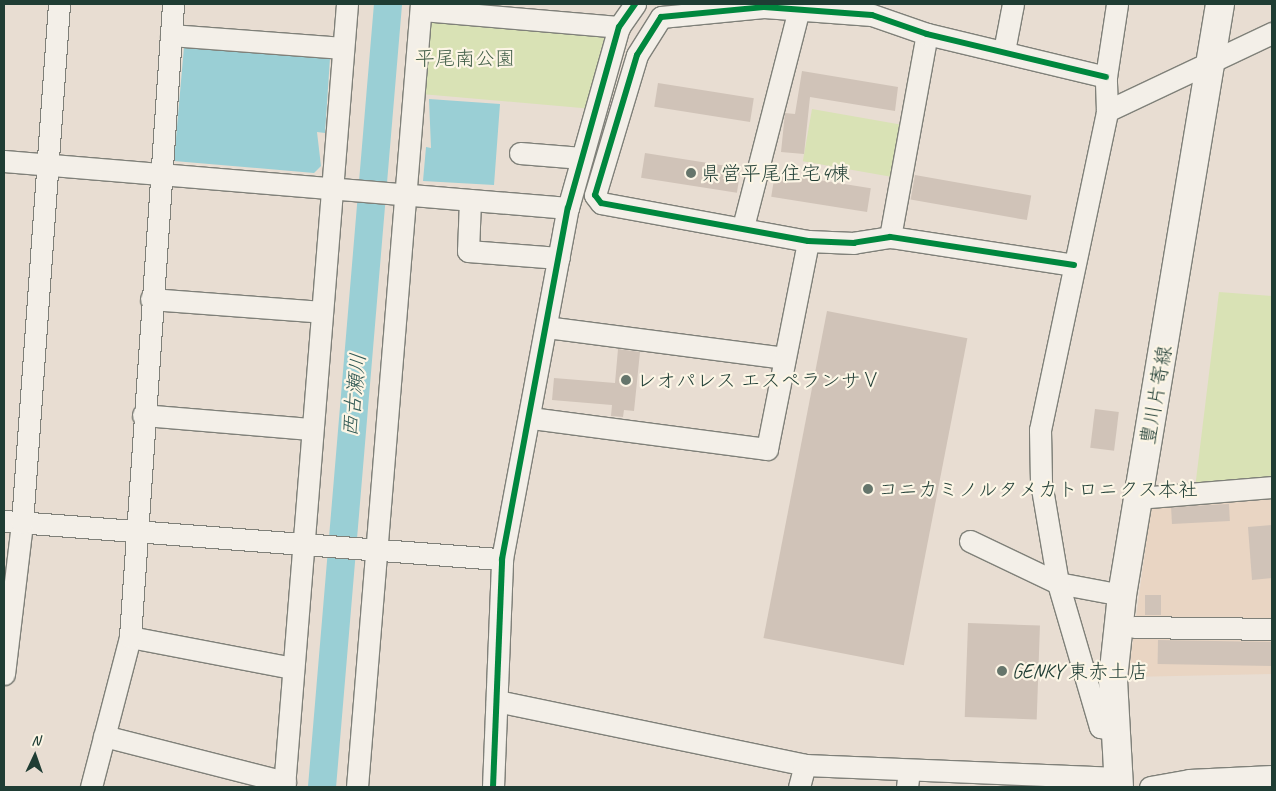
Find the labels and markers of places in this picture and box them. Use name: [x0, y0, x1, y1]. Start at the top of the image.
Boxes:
place label: 県営平尾住宅4棟: [701, 161, 850, 185]
marker: 県営平尾住宅4棟: [685, 167, 697, 179]
place label: レオパレス エスペランサⅤ: [636, 368, 881, 392]
marker: レオパレス エスペランサⅤ: [620, 374, 632, 386]
place label: コニカミノルタメカトロニクス本社: [878, 477, 1198, 501]
marker: コニカミノルタメカトロニクス本社: [862, 483, 874, 495]
place label: GENKY 東赤土店: [1012, 659, 1148, 683]
marker: GENKY 東赤土店: [996, 665, 1008, 677]

